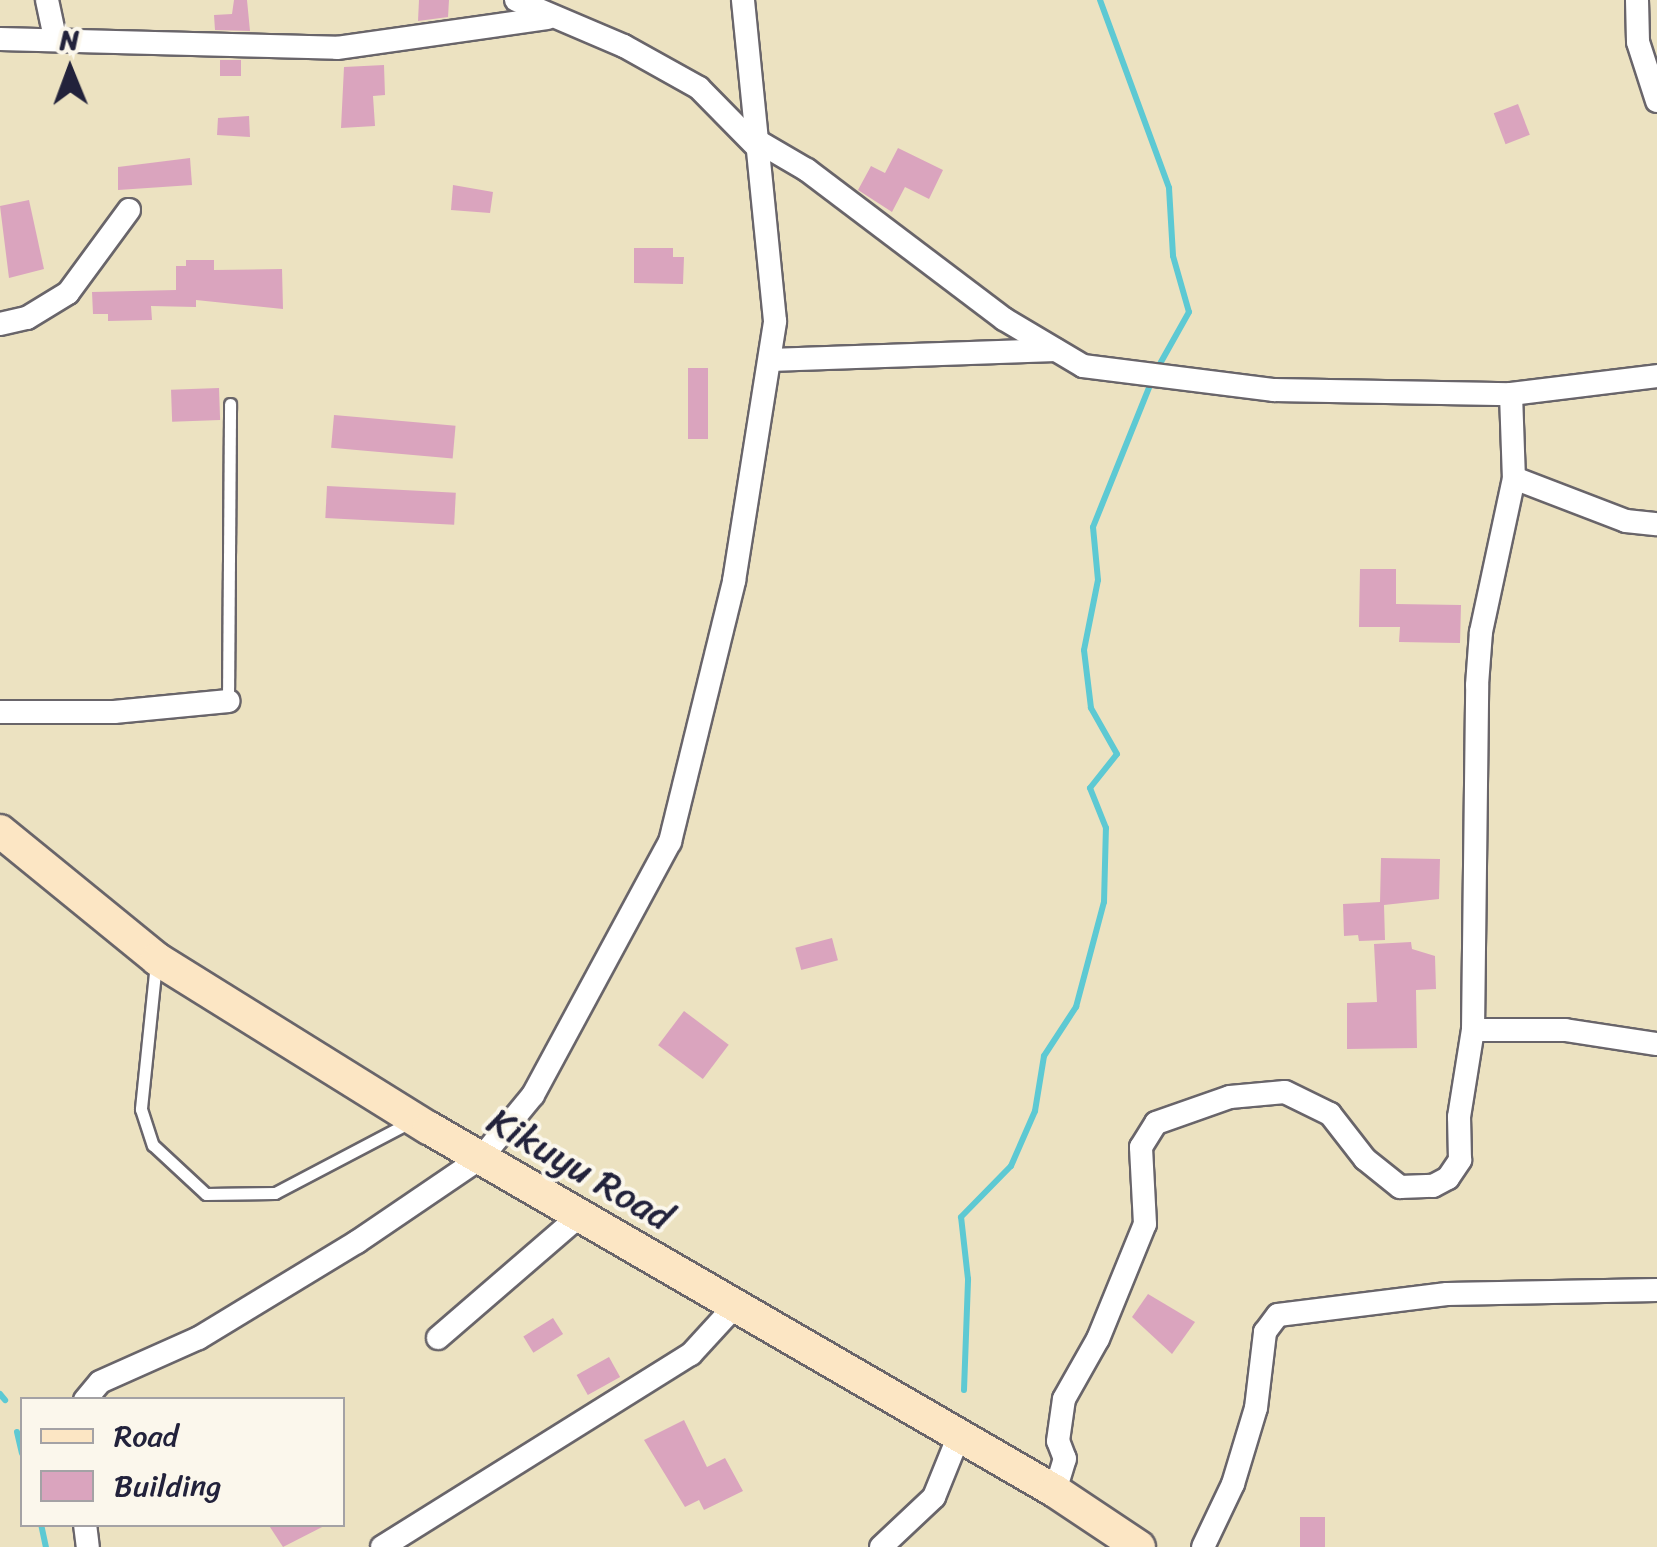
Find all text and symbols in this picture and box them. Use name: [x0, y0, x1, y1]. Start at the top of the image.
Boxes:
text: N: [59, 15, 80, 64]
north arrow: [20, 20, 120, 120]
street label: Kikuyu Road: [480, 1098, 680, 1240]
legend: [20, 1397, 345, 1527]
text: Road: [114, 1409, 178, 1463]
text: Building: [114, 1459, 221, 1513]

